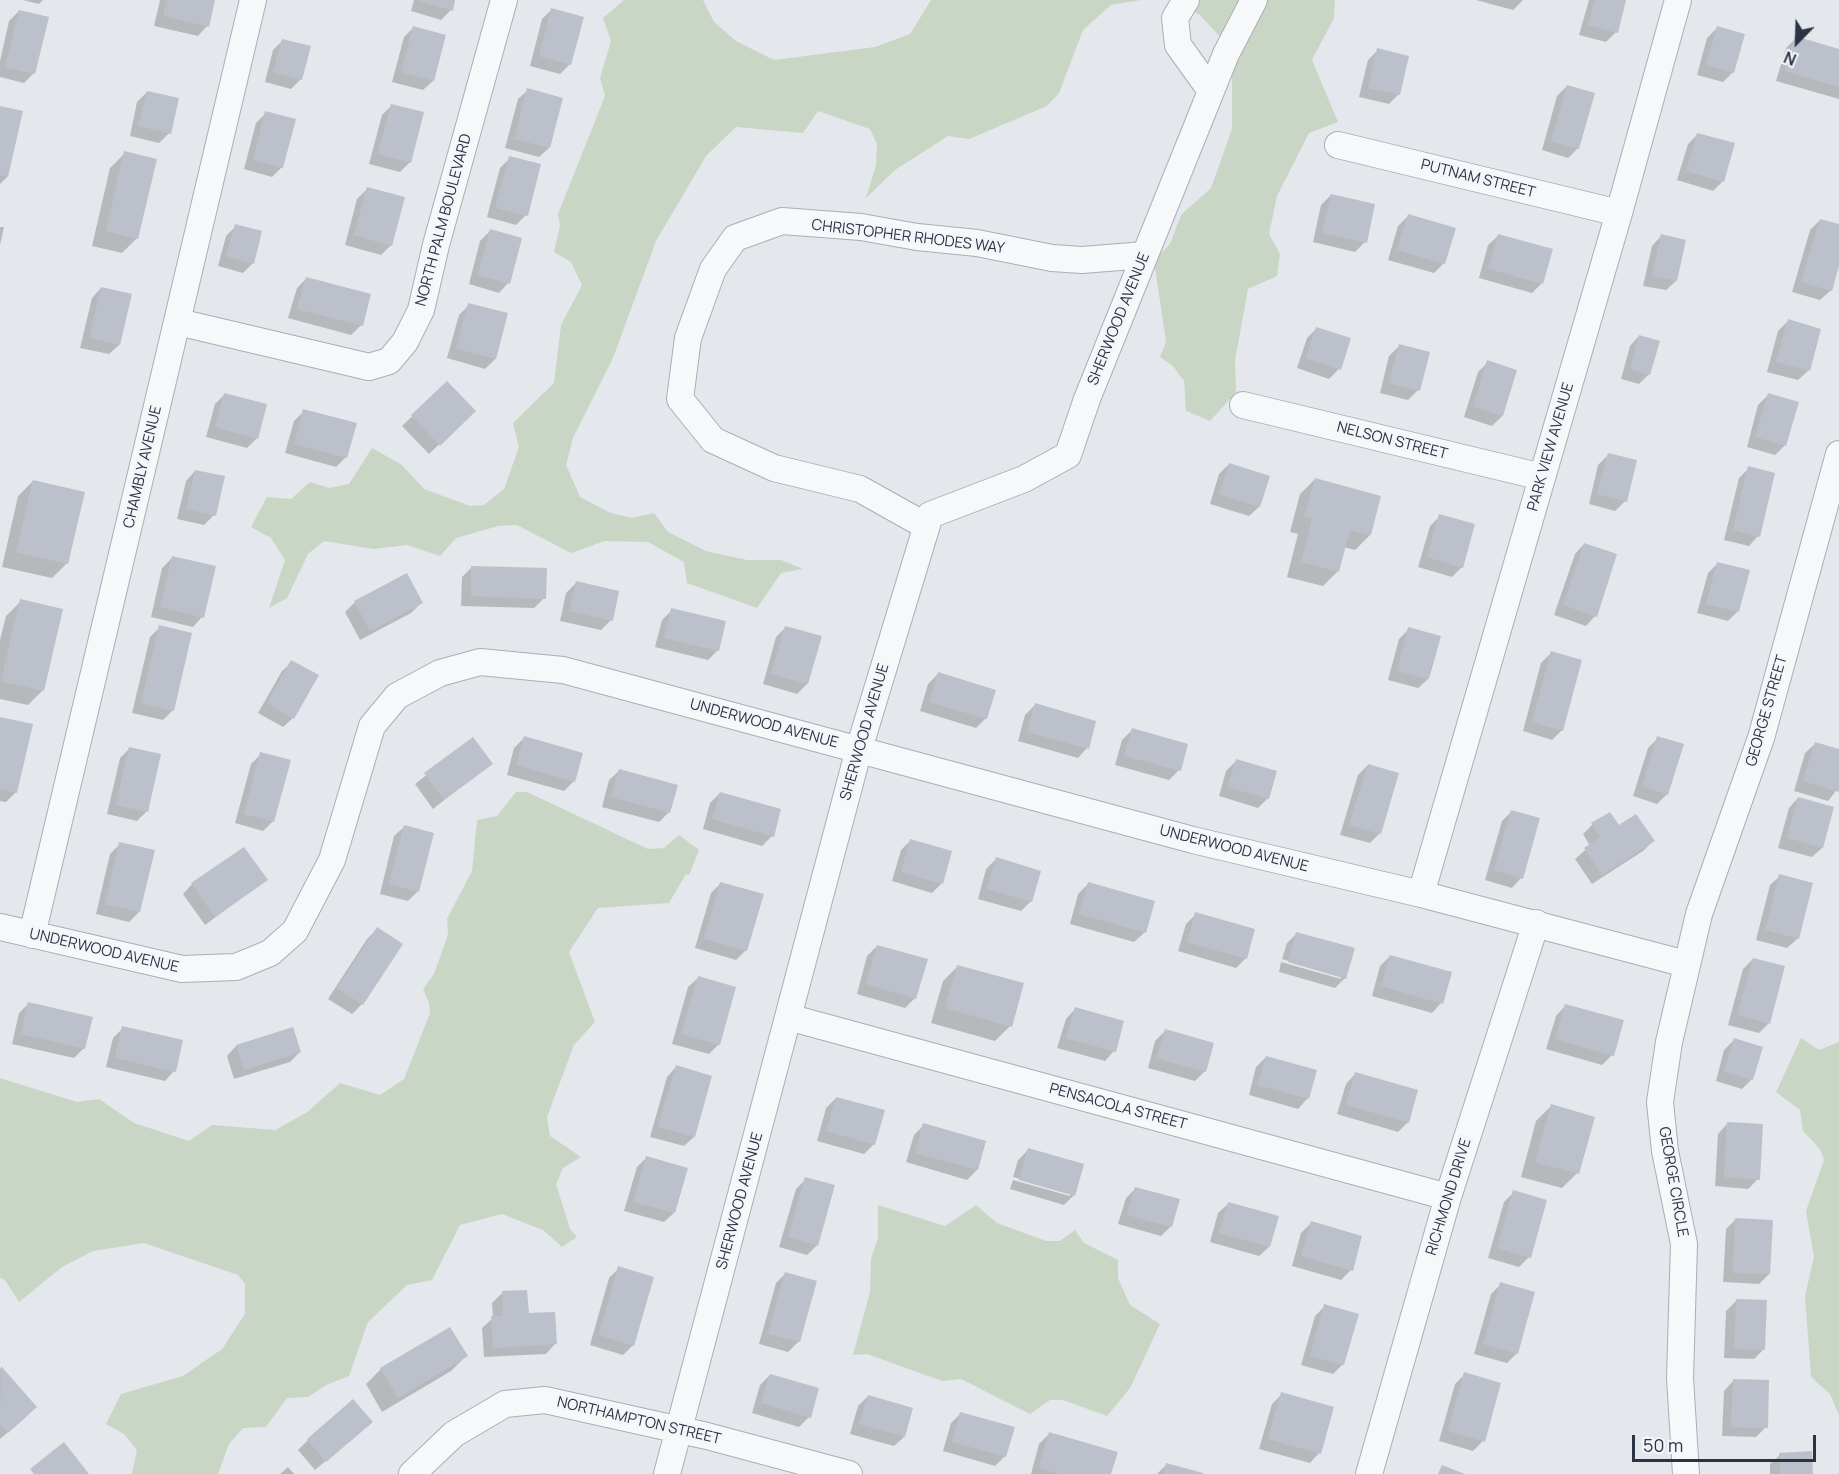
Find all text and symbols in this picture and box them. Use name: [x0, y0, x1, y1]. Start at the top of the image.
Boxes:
north arrow: [1767, 12, 1827, 72]
text: N: [1780, 46, 1800, 71]
street label: NORTH PALM BOULEVARD: [412, 132, 476, 308]
street label: PUTNAM STREET: [1419, 156, 1537, 202]
street label: CHRISTOPHER RHODES WAY: [810, 216, 1006, 258]
street label: SHERWOOD AVENUE: [1084, 250, 1154, 388]
street label: PARK VIEW AVENUE: [1524, 381, 1578, 513]
street label: CHAMBLY AVENUE: [120, 404, 166, 530]
street label: NELSON STREET: [1335, 419, 1449, 463]
street label: GEORGE STREET: [1743, 653, 1791, 769]
street label: SHERWOOD AVENUE: [837, 662, 893, 802]
street label: UNDERWOOD AVENUE: [688, 696, 840, 752]
street label: UNDERWOOD AVENUE: [1158, 822, 1310, 876]
street label: UNDERWOOD AVENUE: [28, 925, 180, 977]
street label: PENSACOLA STREET: [1047, 1080, 1189, 1134]
street label: GEORGE CIRCLE: [1654, 1125, 1692, 1239]
street label: SHERWOOD AVENUE: [713, 1130, 767, 1272]
street label: RICHMOND DRIVE: [1423, 1136, 1475, 1258]
street label: NORTHAMPTON STREET: [555, 1393, 723, 1449]
scale bar: [1635, 1423, 1820, 1461]
text: 50 m: [1643, 1433, 1683, 1457]

